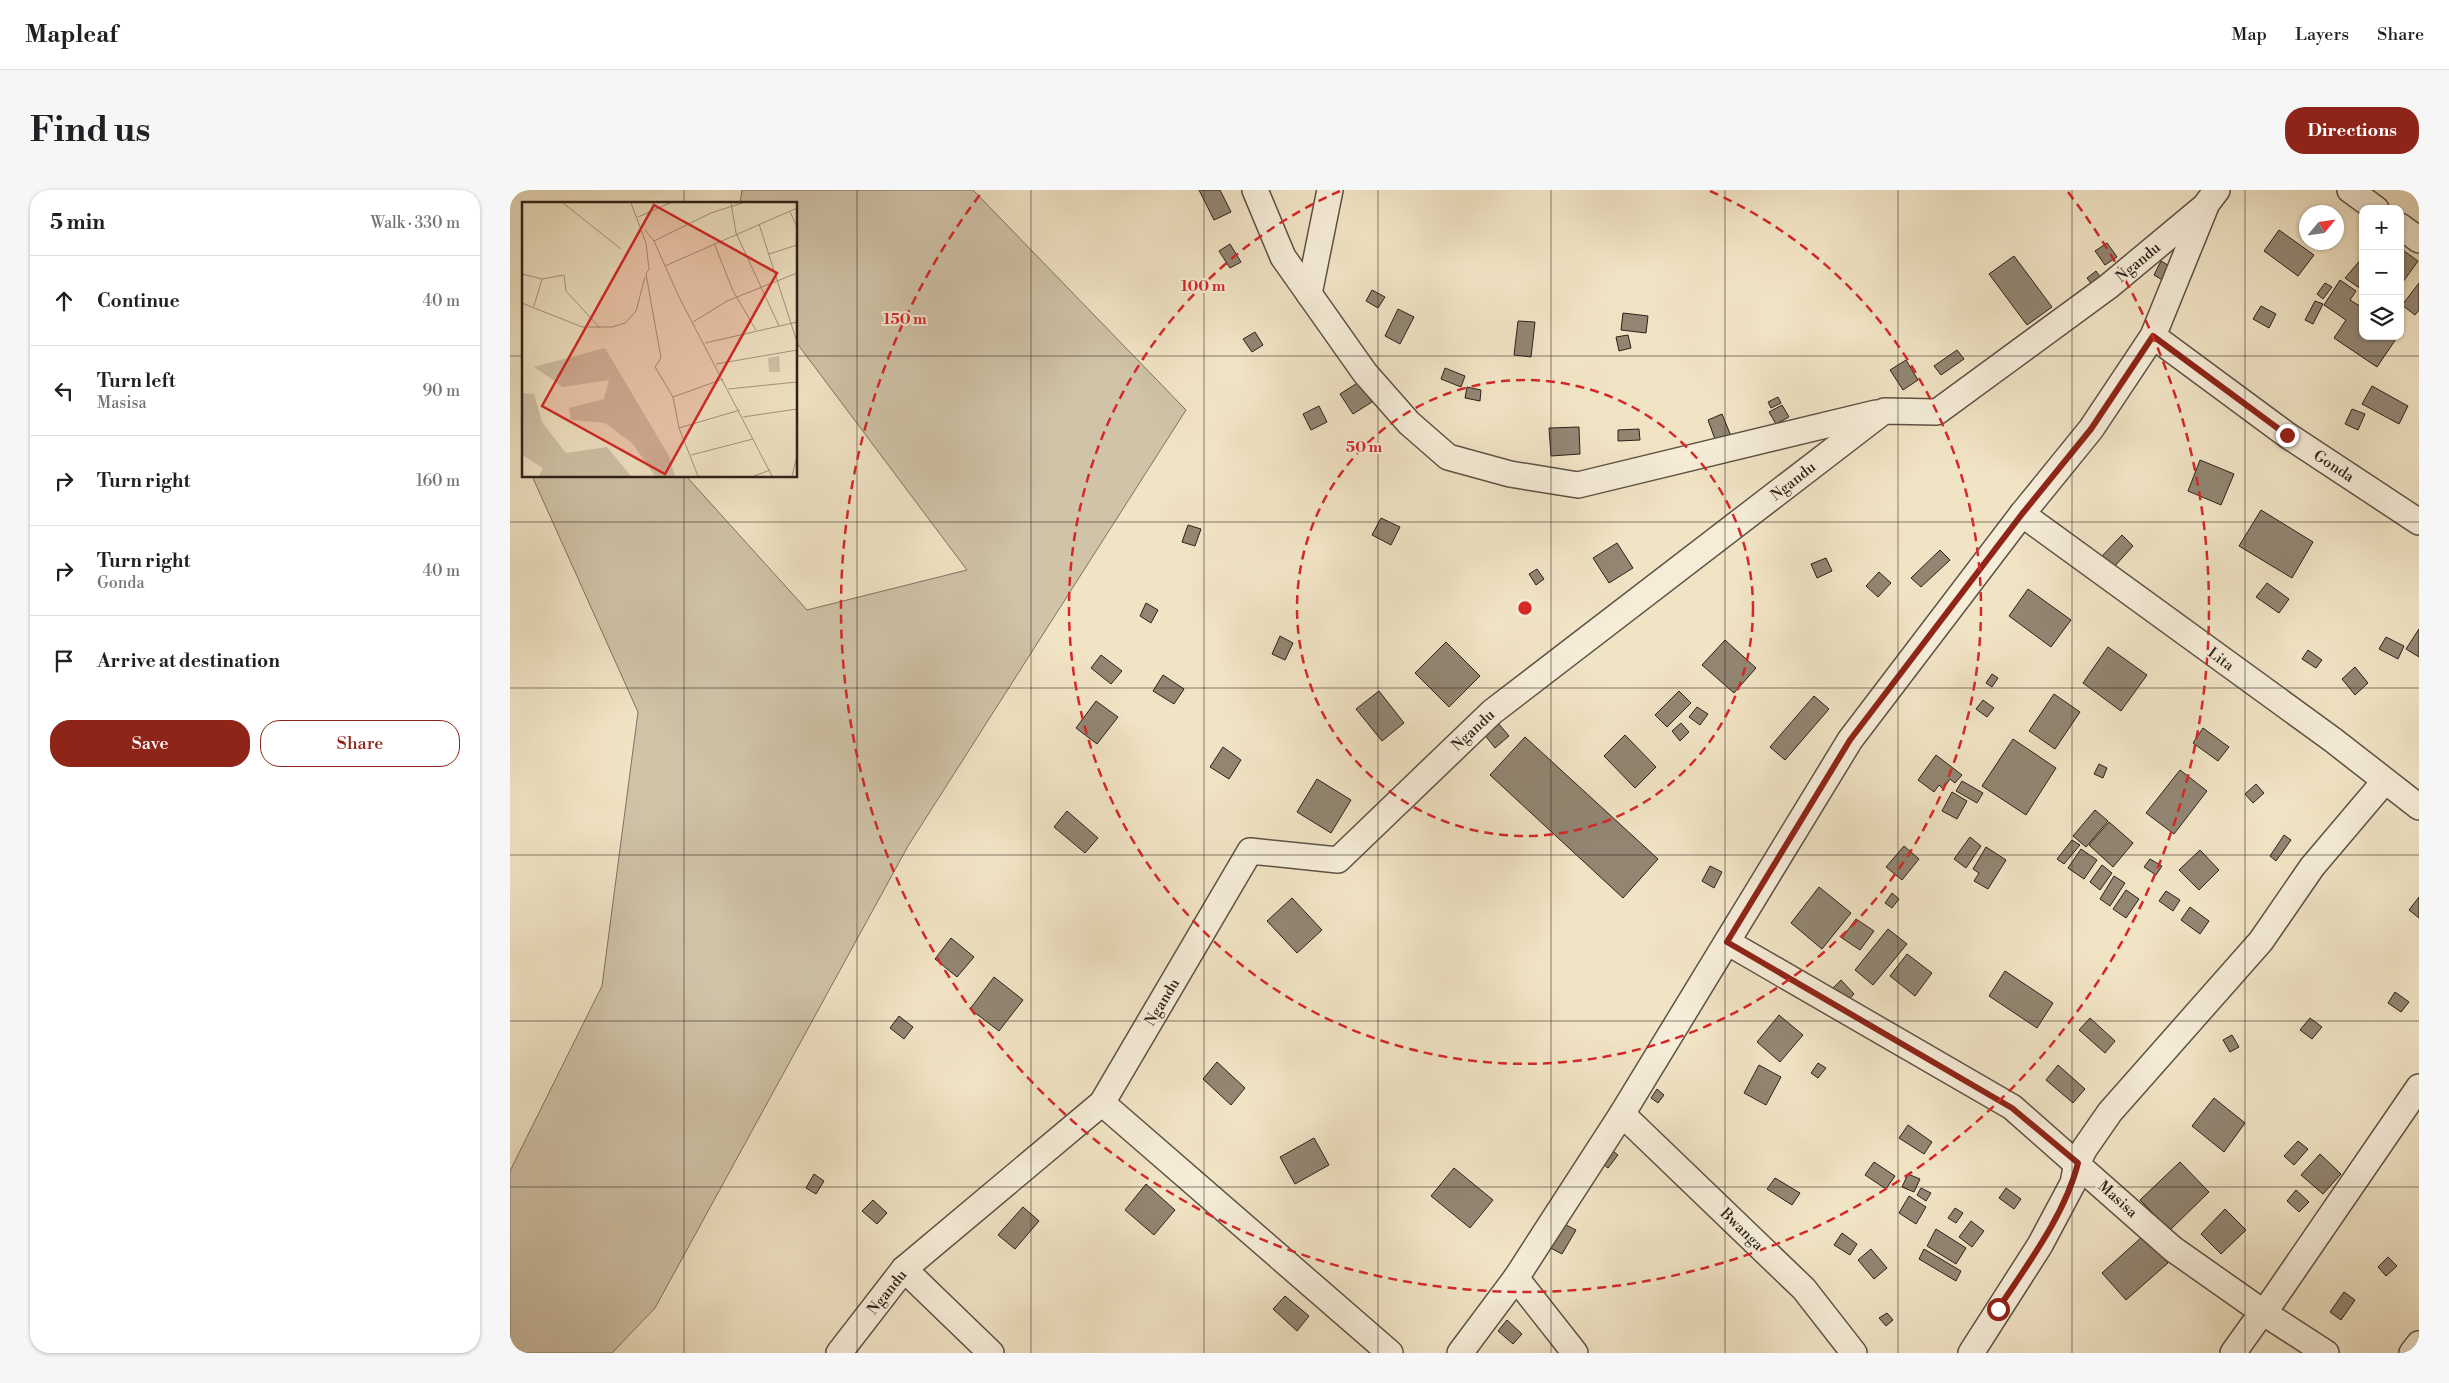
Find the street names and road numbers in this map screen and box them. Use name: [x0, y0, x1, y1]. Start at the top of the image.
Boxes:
street label: Ngandu: [2112, 238, 2165, 287]
street label: Gonda: [2310, 446, 2358, 487]
street label: Ngandu: [1767, 457, 1820, 505]
street label: Lita: [2204, 644, 2238, 676]
street label: Ngandu: [1448, 705, 1499, 755]
street label: Ngandu: [1141, 974, 1184, 1030]
street label: Masisa: [2094, 1177, 2142, 1222]
street label: Bwanga: [1715, 1203, 1768, 1255]
street label: Ngandu: [863, 1266, 912, 1319]

